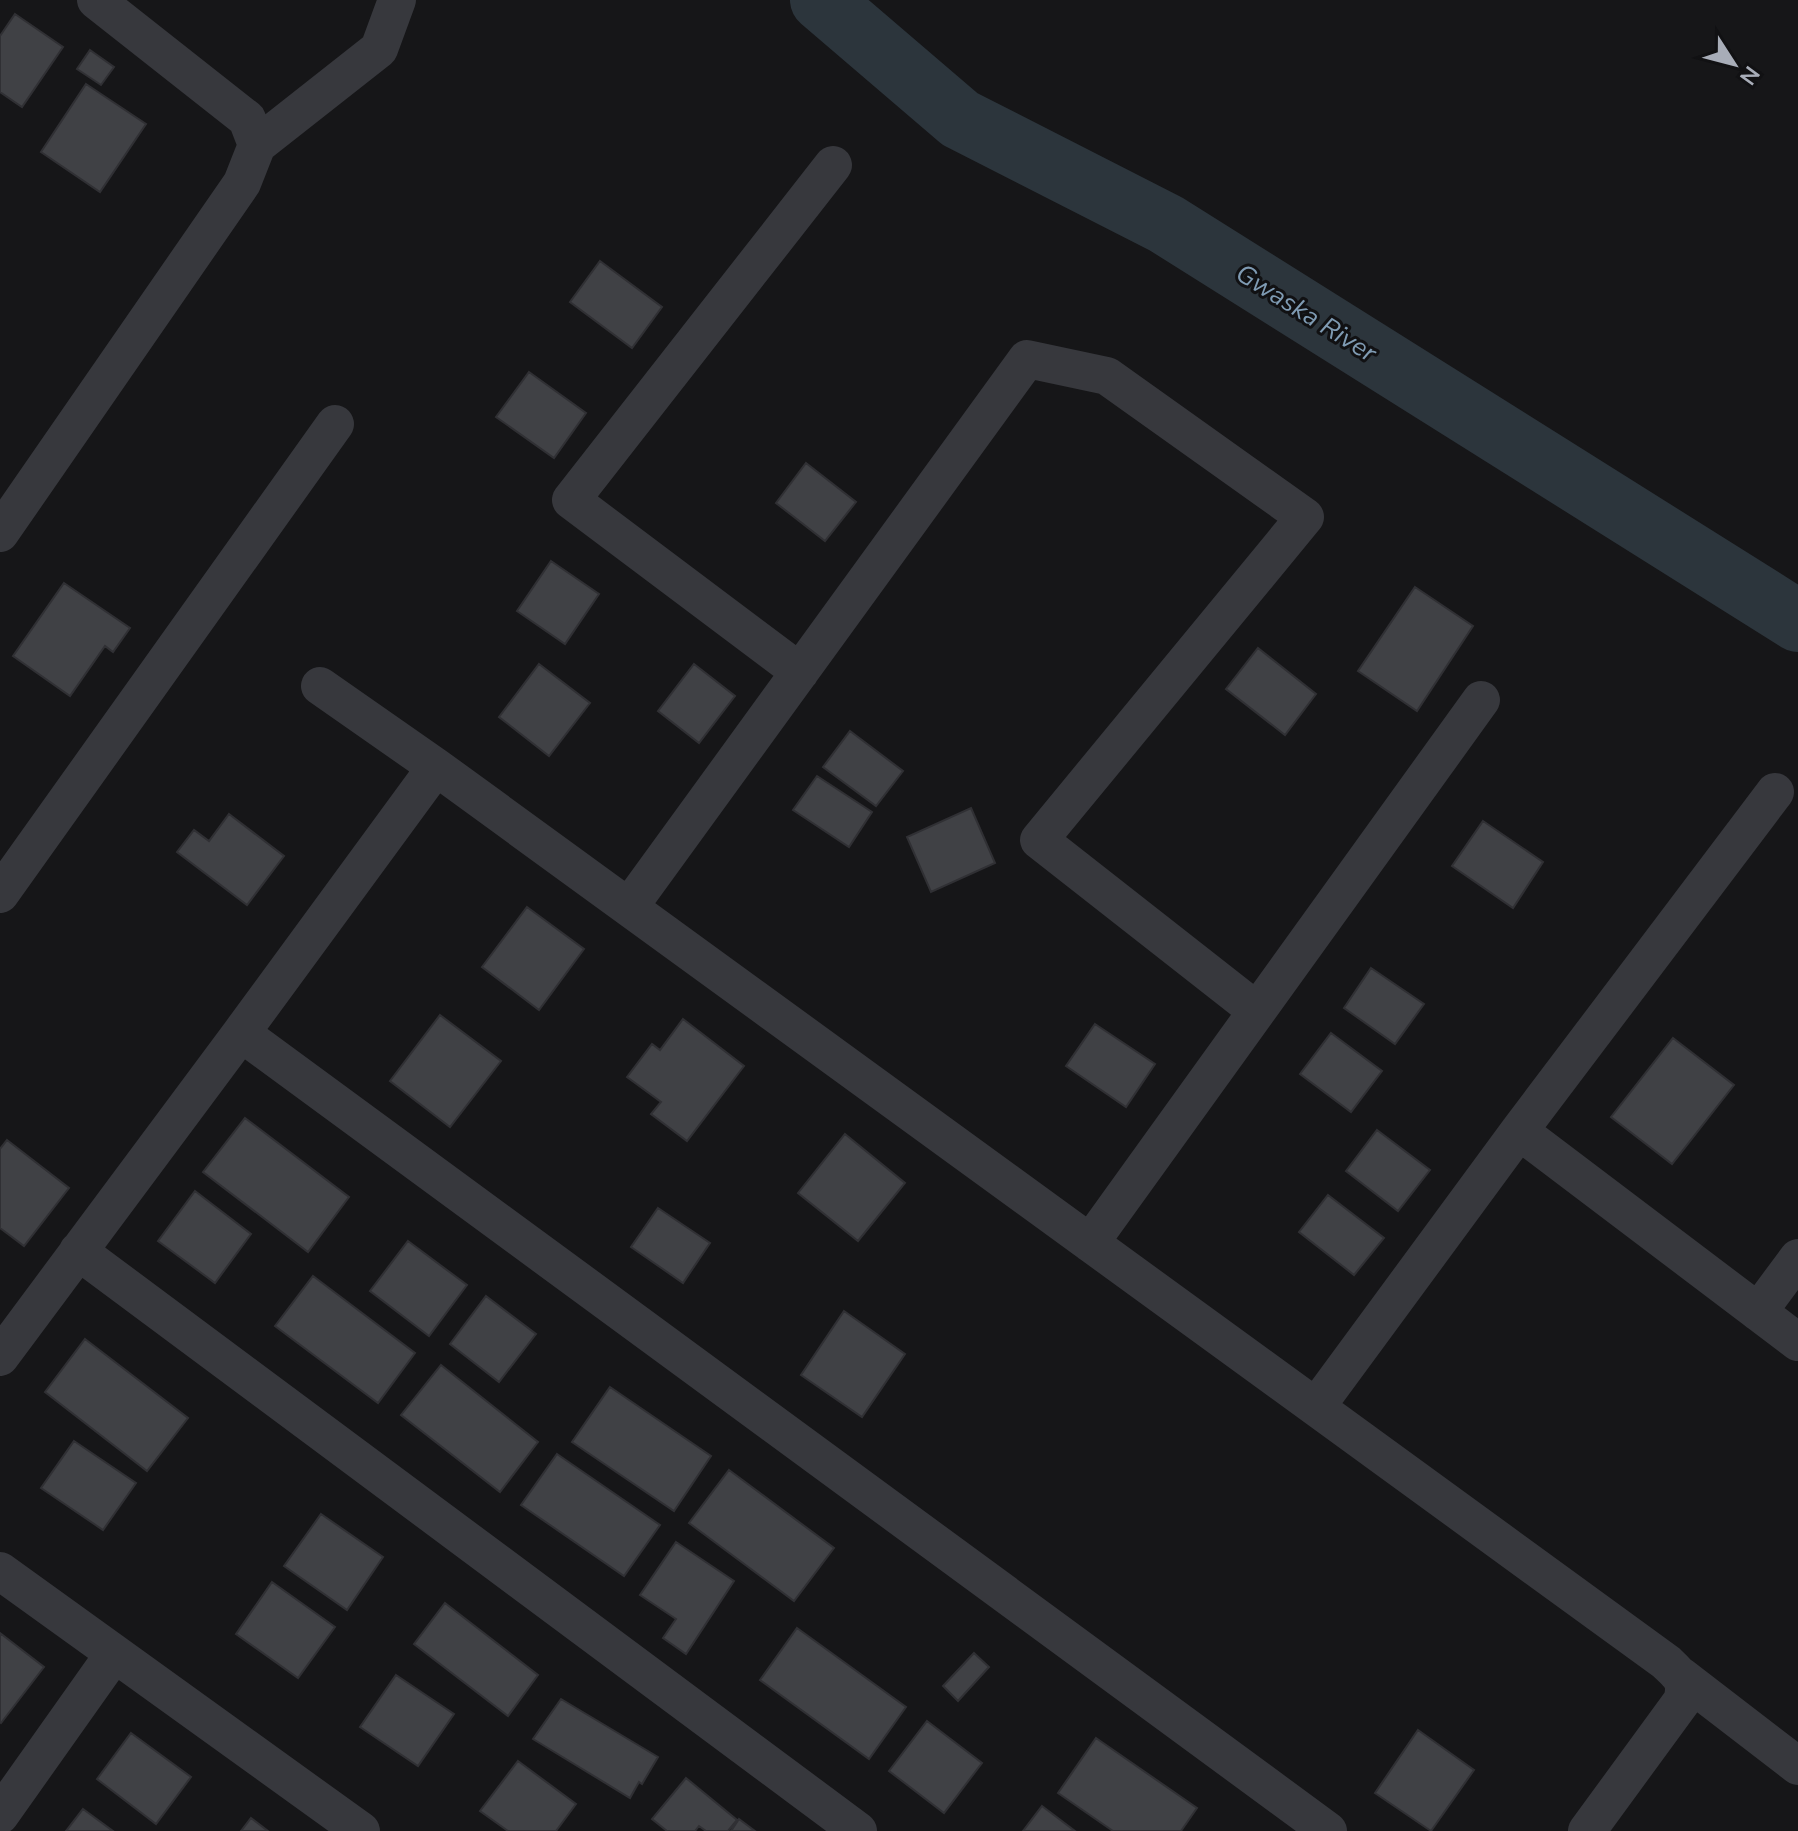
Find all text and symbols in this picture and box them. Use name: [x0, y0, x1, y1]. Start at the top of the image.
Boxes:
north arrow: [1694, 24, 1774, 104]
text: N: [1732, 60, 1766, 91]
water label: Gwaska River: [1229, 256, 1384, 371]

